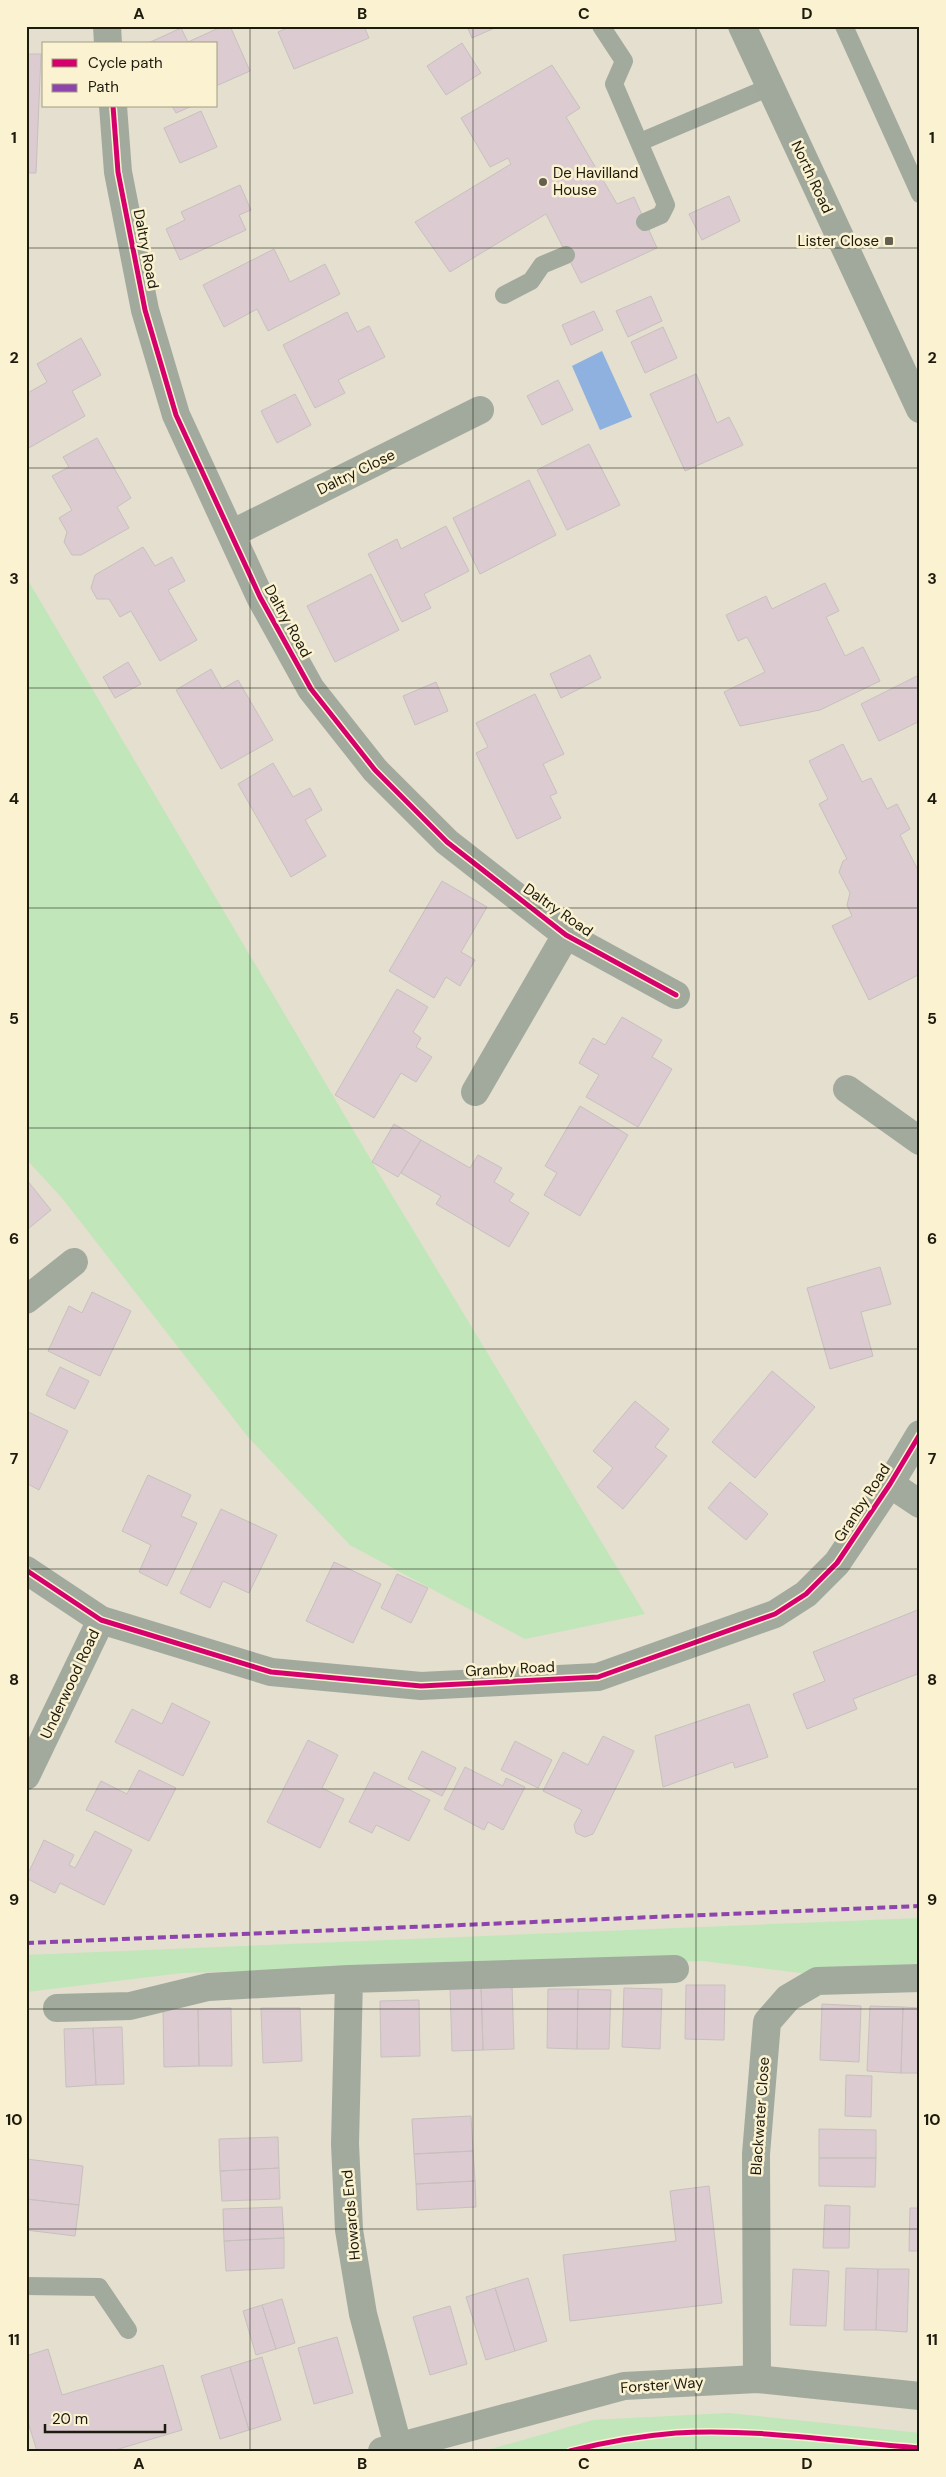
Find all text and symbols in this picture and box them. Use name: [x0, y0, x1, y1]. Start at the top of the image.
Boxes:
text: A: [133, 3, 145, 24]
text: B: [357, 3, 367, 24]
text: C: [578, 3, 590, 24]
text: D: [801, 3, 813, 24]
legend: [42, 42, 218, 108]
text: Cycle path: [88, 53, 163, 73]
text: Path: [88, 77, 119, 97]
text: 1: [11, 127, 17, 148]
text: 1: [929, 127, 935, 148]
street label: North Road: [786, 137, 838, 217]
place label: De Havilland House: [553, 163, 638, 200]
marker: De Havilland House: [537, 176, 549, 188]
street label: Daltry Road: [129, 208, 163, 290]
place label: Lister Close: [798, 231, 879, 251]
marker: Lister Close: [883, 235, 895, 247]
text: 2: [9, 347, 19, 368]
text: 2: [927, 347, 937, 368]
street label: Daltry Close: [314, 444, 398, 500]
text: 3: [9, 568, 19, 589]
text: 3: [927, 568, 937, 589]
street label: Daltry Road: [260, 581, 316, 661]
text: 4: [9, 788, 19, 809]
text: 4: [927, 788, 937, 809]
street label: Daltry Road: [519, 879, 597, 941]
text: 5: [9, 1008, 19, 1029]
text: 5: [927, 1008, 937, 1029]
text: 6: [9, 1228, 19, 1249]
text: 6: [927, 1228, 937, 1249]
text: 7: [10, 1448, 19, 1469]
text: 7: [928, 1448, 937, 1469]
street label: Granby Road: [829, 1460, 895, 1546]
street label: Underwood Road: [36, 1626, 104, 1742]
street label: Granby Road: [465, 1657, 555, 1681]
text: 8: [9, 1669, 19, 1690]
text: 8: [927, 1669, 937, 1690]
text: 9: [9, 1889, 19, 1910]
text: 9: [927, 1889, 937, 1910]
street label: Blackwater Close: [746, 2056, 774, 2176]
text: 10: [5, 2109, 23, 2130]
text: 10: [923, 2109, 941, 2130]
street label: Howards End: [337, 2169, 365, 2261]
text: 11: [8, 2329, 20, 2350]
text: 11: [926, 2329, 938, 2350]
street label: Forster Way: [620, 2372, 705, 2398]
scale bar: [45, 2402, 165, 2434]
text: 20 m: [52, 2409, 88, 2429]
text: A: [133, 2453, 145, 2474]
text: B: [357, 2453, 367, 2474]
text: C: [578, 2453, 590, 2474]
text: D: [801, 2453, 813, 2474]

